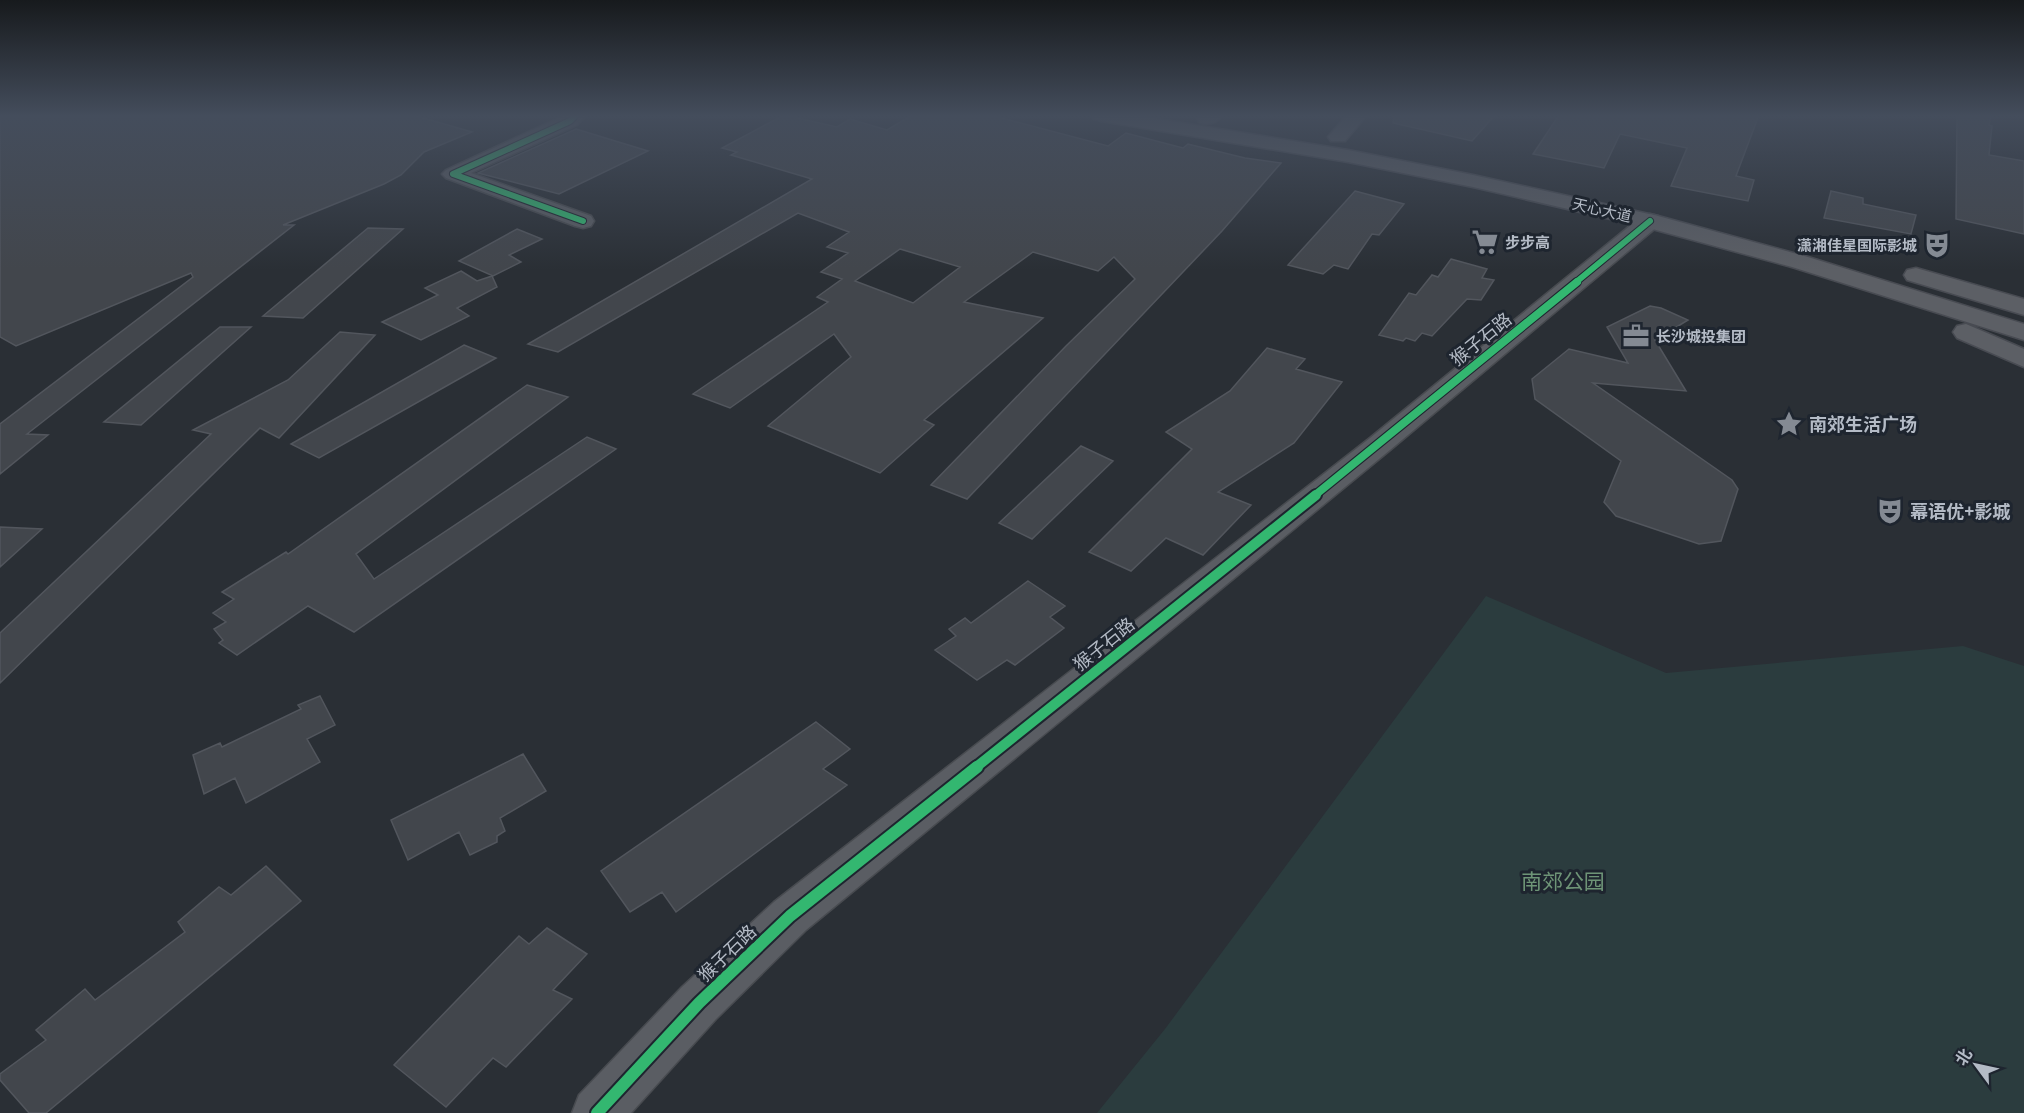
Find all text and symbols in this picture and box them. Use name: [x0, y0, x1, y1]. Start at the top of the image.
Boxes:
street label: 天心大道: [1571, 195, 1633, 225]
supermarket icon: 步步高: [1470, 227, 1500, 257]
theatre icon: 潇湘佳星国际影城: [1922, 230, 1952, 260]
place label: 步步高: [1505, 234, 1550, 251]
place label: 潇湘佳星国际影城: [1797, 237, 1917, 254]
street label: 猴子石路: [1446, 308, 1516, 370]
office icon: 长沙城投集团: [1621, 321, 1651, 351]
place label: 长沙城投集团: [1656, 328, 1746, 345]
place icon: 南郊生活广场: [1774, 409, 1804, 439]
place label: 南郊生活广场: [1809, 414, 1917, 435]
theatre icon: 幕语优+影城: [1875, 496, 1905, 526]
place label: 幕语优+影城: [1910, 501, 2011, 522]
street label: 猴子石路: [1069, 613, 1139, 675]
park label: 南郊公园: [1521, 869, 1605, 894]
street label: 猴子石路: [694, 920, 760, 986]
north arrow: [1946, 1035, 2006, 1095]
text: 北: [1952, 1045, 1976, 1069]

